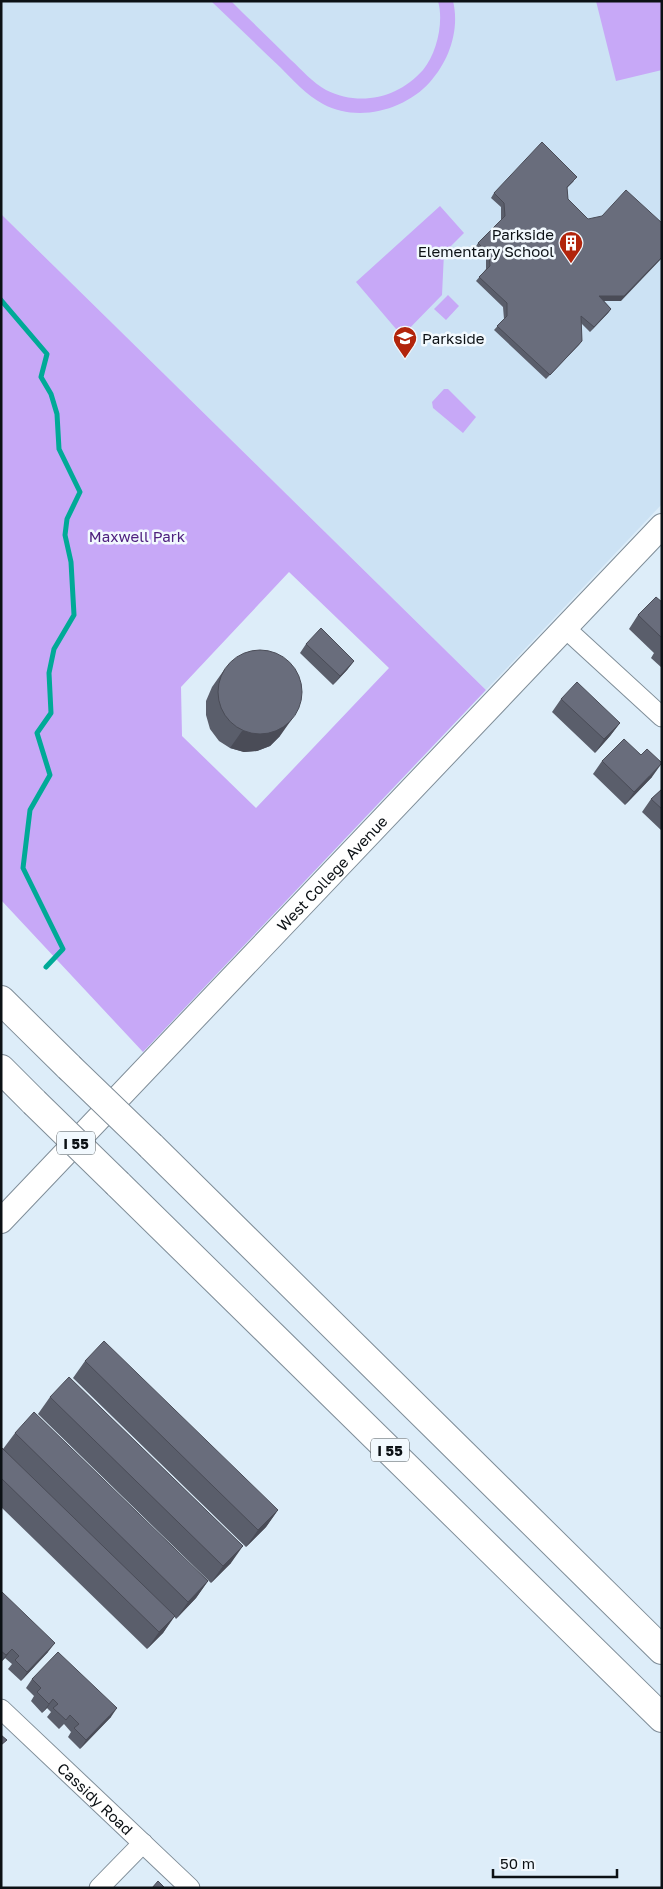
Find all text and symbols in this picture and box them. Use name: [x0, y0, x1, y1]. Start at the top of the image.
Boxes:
place label: Parkside Elementary School: [418, 225, 554, 260]
building icon: Parkside Elementary School: [558, 230, 584, 264]
school or university icon: Parkside: [392, 325, 418, 359]
place label: Parkside: [422, 329, 485, 347]
park label: Maxwell Park: [89, 527, 186, 545]
street label: West College Avenue: [273, 812, 391, 935]
road number: I 55: [57, 1132, 95, 1154]
road number: I 55: [371, 1438, 409, 1462]
street label: Cassidy Road: [54, 1759, 137, 1838]
scale bar: [493, 1846, 617, 1878]
text: 50 m: [500, 1854, 535, 1872]

